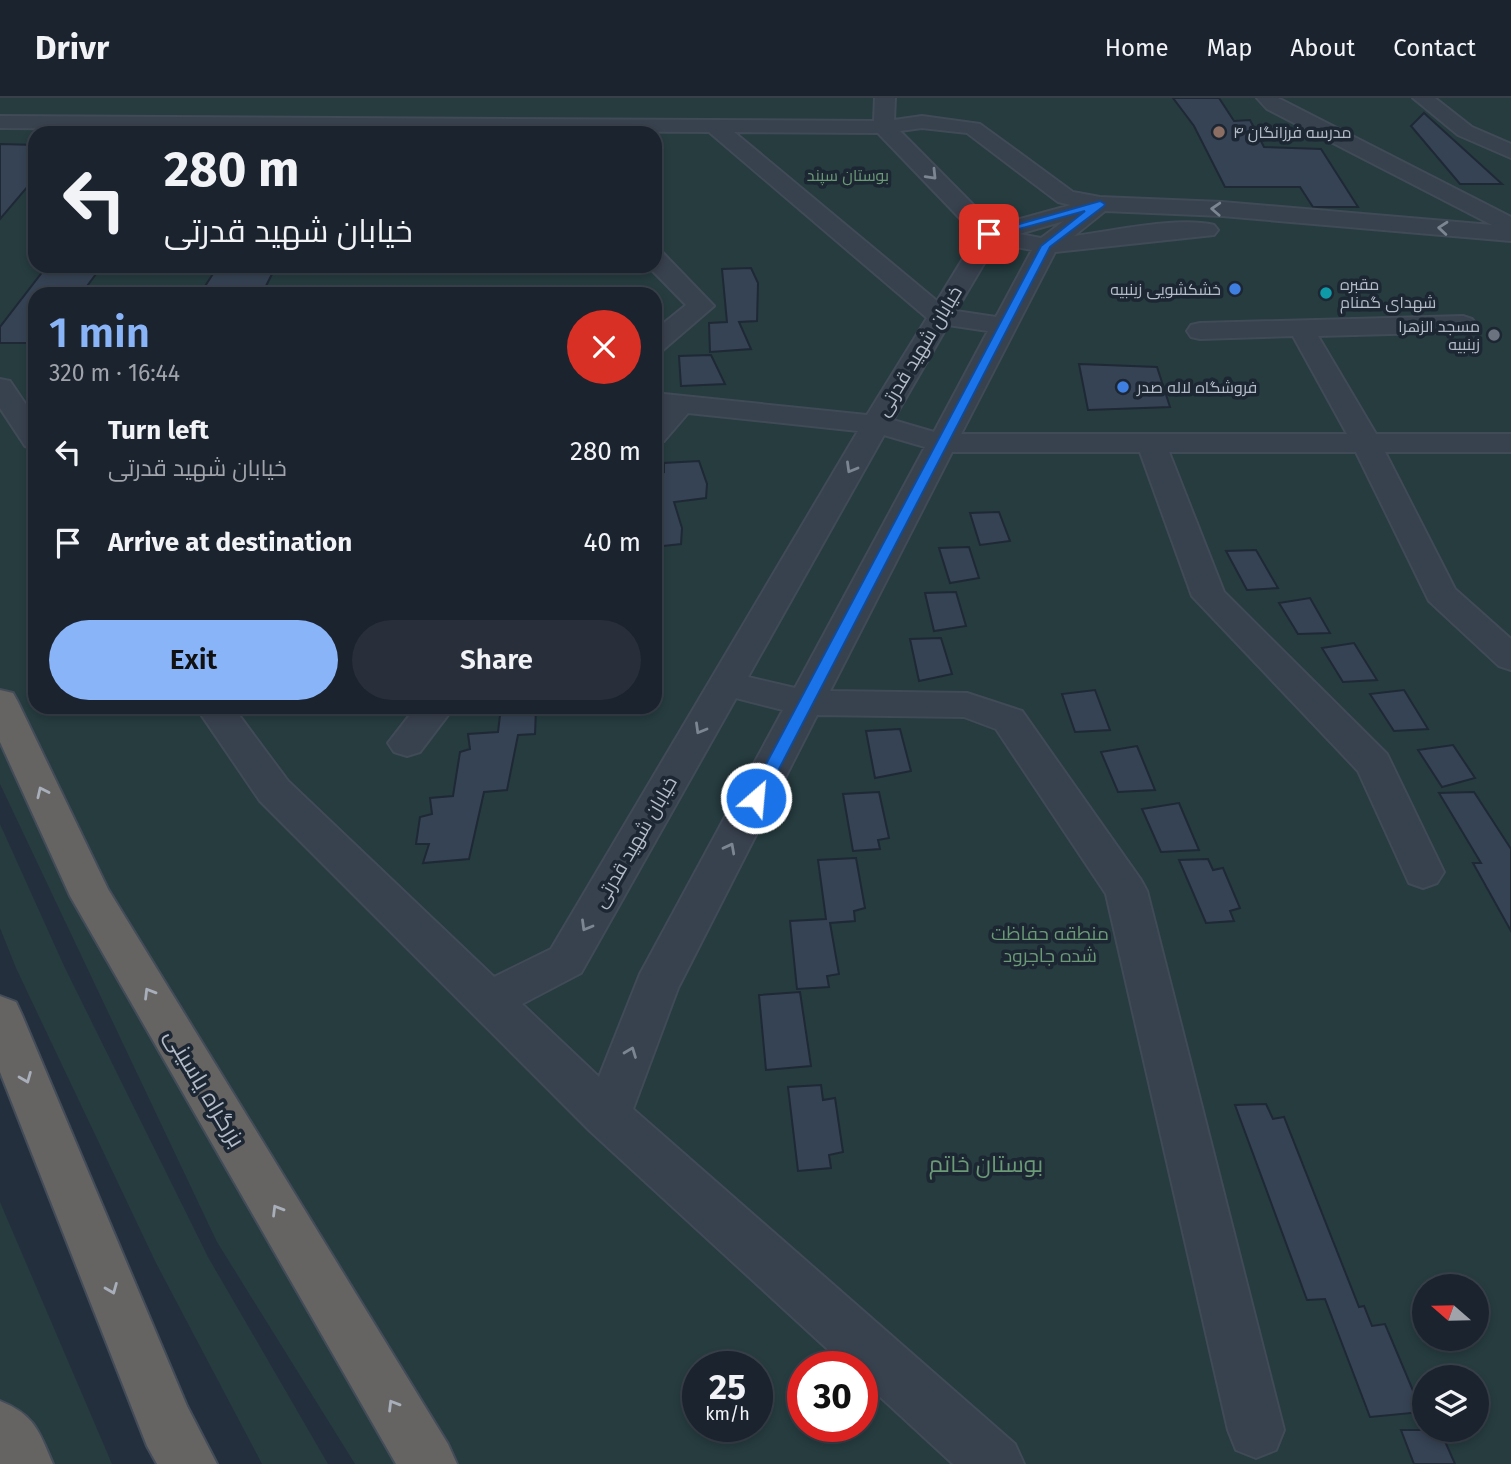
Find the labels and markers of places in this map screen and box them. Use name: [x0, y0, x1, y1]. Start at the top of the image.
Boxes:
place label: مدرسه فرزانگان ۴: [1233, 123, 1352, 143]
marker: مدرسه فرزانگان ۴: [1211, 124, 1227, 140]
pin: [959, 204, 1019, 264]
place label: مقبره شهدای گمنام: [1340, 275, 1436, 314]
place label: خشکشویی زینبیه: [1110, 280, 1221, 300]
marker: خشکشویی زینبیه: [1227, 281, 1243, 297]
marker: مقبره شهدای گمنام: [1318, 285, 1334, 301]
place label: مسجد الزهرا زینبیه: [1398, 317, 1480, 354]
marker: مسجد الزهرا زینبیه: [1486, 327, 1502, 343]
place label: فروشگاه لاله صدر: [1136, 378, 1257, 397]
marker: فروشگاه لاله صدر: [1115, 379, 1131, 395]

